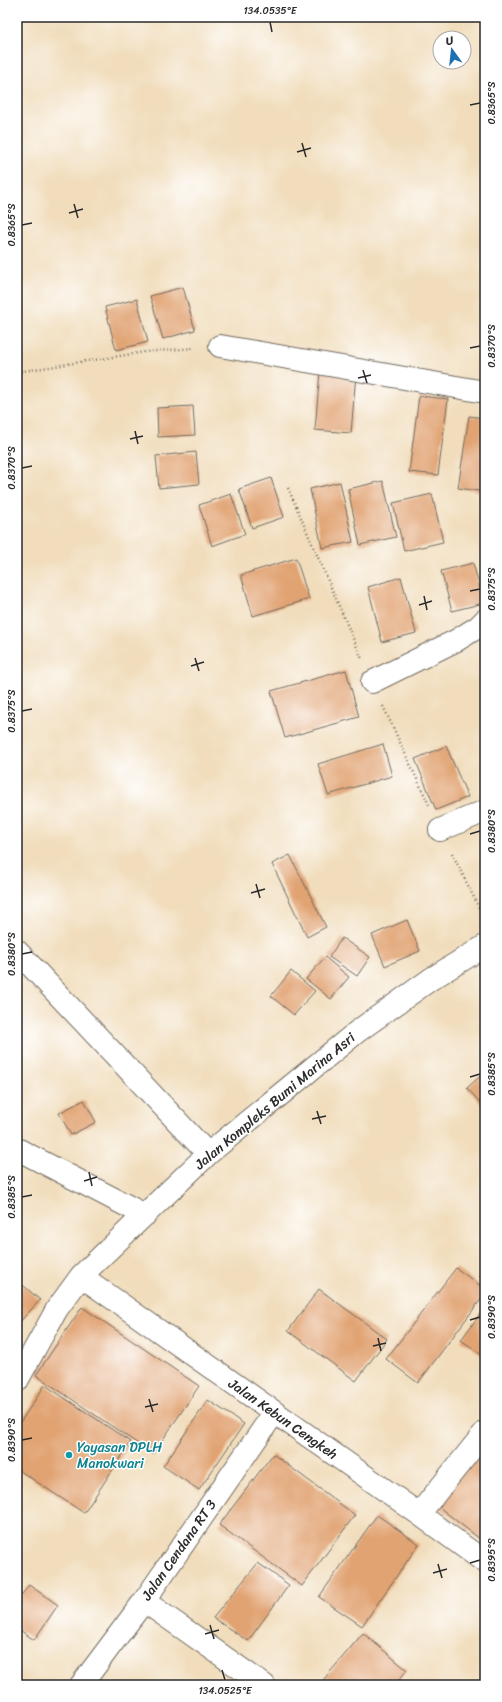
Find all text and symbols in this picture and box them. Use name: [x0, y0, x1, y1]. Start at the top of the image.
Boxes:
text: 134.0535°E: [244, 2, 298, 20]
north arrow: [432, 30, 472, 70]
text: U: [444, 31, 456, 51]
text: 0.8365°S: [483, 81, 501, 125]
text: 0.8365°S: [3, 203, 21, 247]
text: 0.8370°S: [483, 324, 501, 368]
text: 0.8370°S: [3, 446, 21, 490]
text: 0.8375°S: [483, 567, 501, 611]
text: 0.8375°S: [3, 689, 21, 733]
text: 0.8380°S: [483, 808, 501, 853]
text: 0.8380°S: [3, 931, 21, 976]
street label: Jalan Kompleks Bumi Marina Asri: [188, 1025, 362, 1177]
text: 0.8385°S: [483, 1052, 501, 1096]
text: 0.8385°S: [3, 1175, 21, 1219]
text: 0.8390°S: [483, 1294, 501, 1339]
street label: Jalan Kebun Cengkeh: [222, 1371, 343, 1466]
text: 0.8390°S: [3, 1417, 21, 1462]
place label: Yayasan DPLH Manokwari: [77, 1435, 162, 1476]
marker: Yayasan DPLH Manokwari: [64, 1450, 74, 1460]
street label: Jalan Cendana RT 3: [134, 1494, 223, 1607]
text: 0.8395°S: [483, 1537, 501, 1582]
text: 134.0525°E: [198, 1682, 253, 1700]

